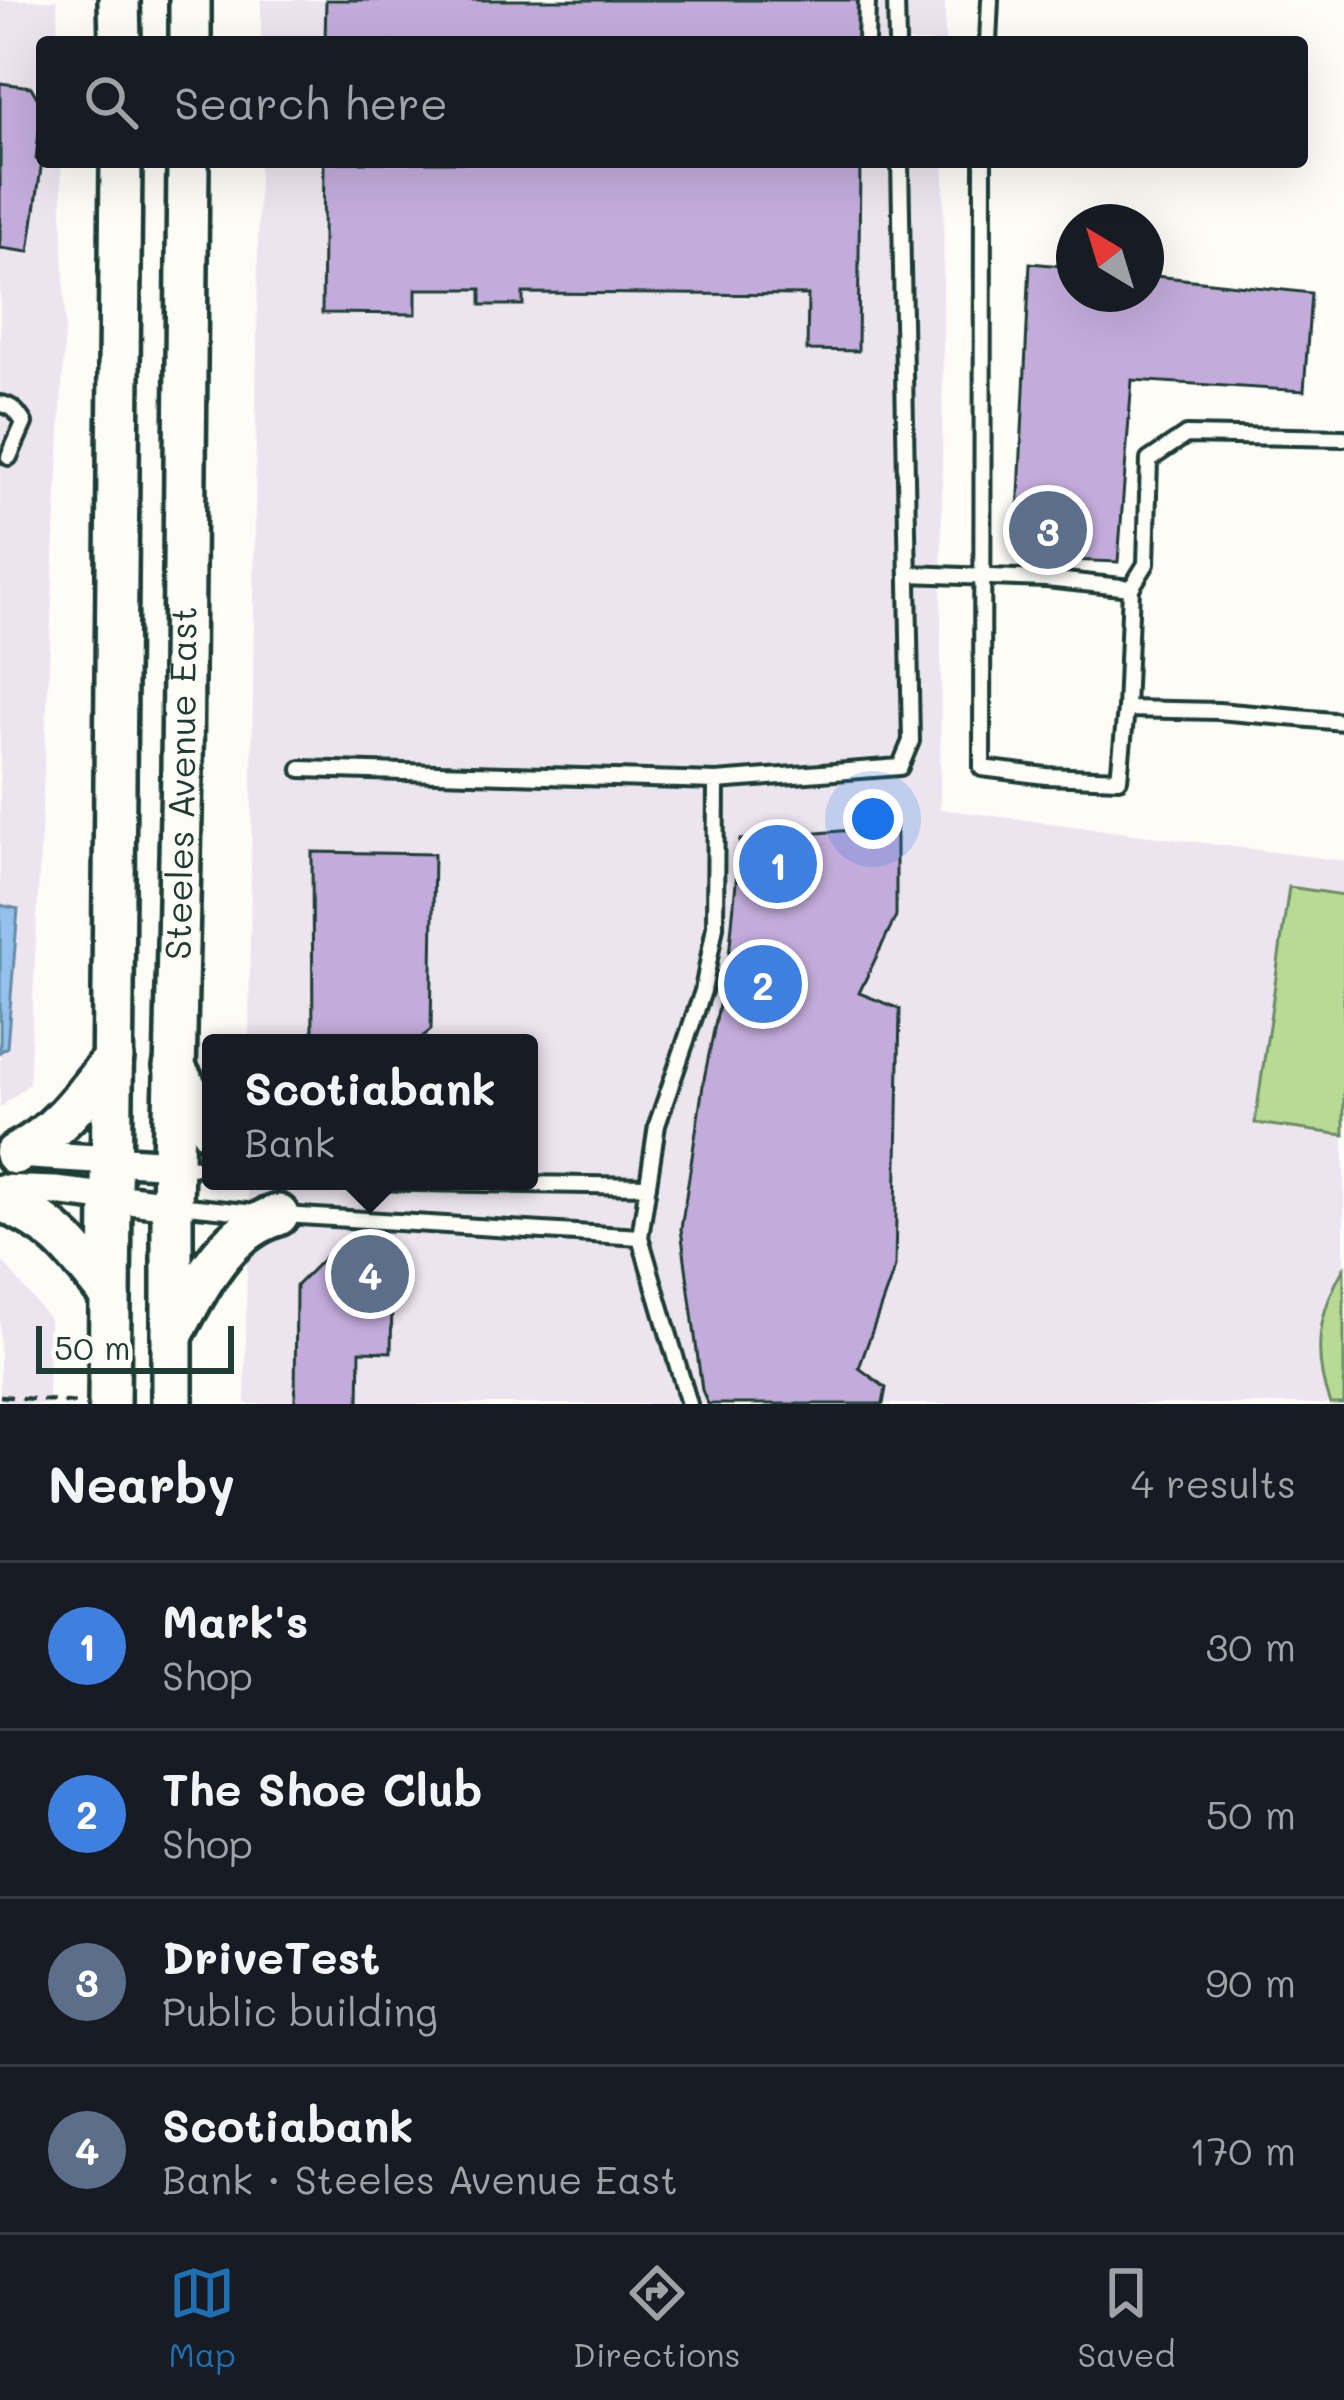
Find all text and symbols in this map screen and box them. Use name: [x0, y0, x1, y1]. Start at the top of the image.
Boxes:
search box: [36, 36, 1308, 168]
icon: search: [78, 69, 144, 135]
text: Search here: [174, 73, 448, 131]
north arrow: [1056, 204, 1164, 312]
pin: 3: [1009, 485, 1087, 575]
street label: Steeles Avenue East: [153, 606, 206, 960]
your location: [843, 789, 903, 849]
pin: 1: [739, 819, 817, 909]
pin: 2: [724, 939, 802, 1029]
popup: [202, 1034, 538, 1190]
text: Scotiabank: [244, 1058, 496, 1116]
text: Bank: [244, 1116, 335, 1167]
pin: 4: [331, 1229, 409, 1319]
scale bar: [36, 1320, 234, 1373]
text: 50 m: [54, 1325, 130, 1368]
text: Nearby: [48, 1449, 235, 1516]
text: 4 results: [1131, 1457, 1296, 1508]
text: Mark's: [162, 1591, 308, 1649]
text: 1: [78, 1620, 96, 1671]
text: 30 m: [1206, 1620, 1296, 1671]
text: Shop: [162, 1649, 253, 1700]
text: The Shoe Club: [162, 1759, 482, 1817]
text: 2: [76, 1788, 98, 1839]
text: 50 m: [1206, 1788, 1296, 1839]
text: Shop: [162, 1817, 253, 1868]
text: DriveTest: [162, 1927, 380, 1985]
text: 3: [75, 1956, 99, 2007]
text: 90 m: [1205, 1956, 1296, 2007]
text: Public building: [162, 1985, 438, 2036]
text: Scotiabank: [162, 2095, 414, 2153]
text: 4: [75, 2124, 99, 2175]
text: 170 m: [1189, 2124, 1296, 2175]
text: Bank · Steeles Avenue East: [162, 2153, 678, 2204]
tab: Map: [169, 2260, 236, 2375]
tab: Directions: [573, 2260, 740, 2375]
tab: Saved: [1078, 2260, 1175, 2375]

